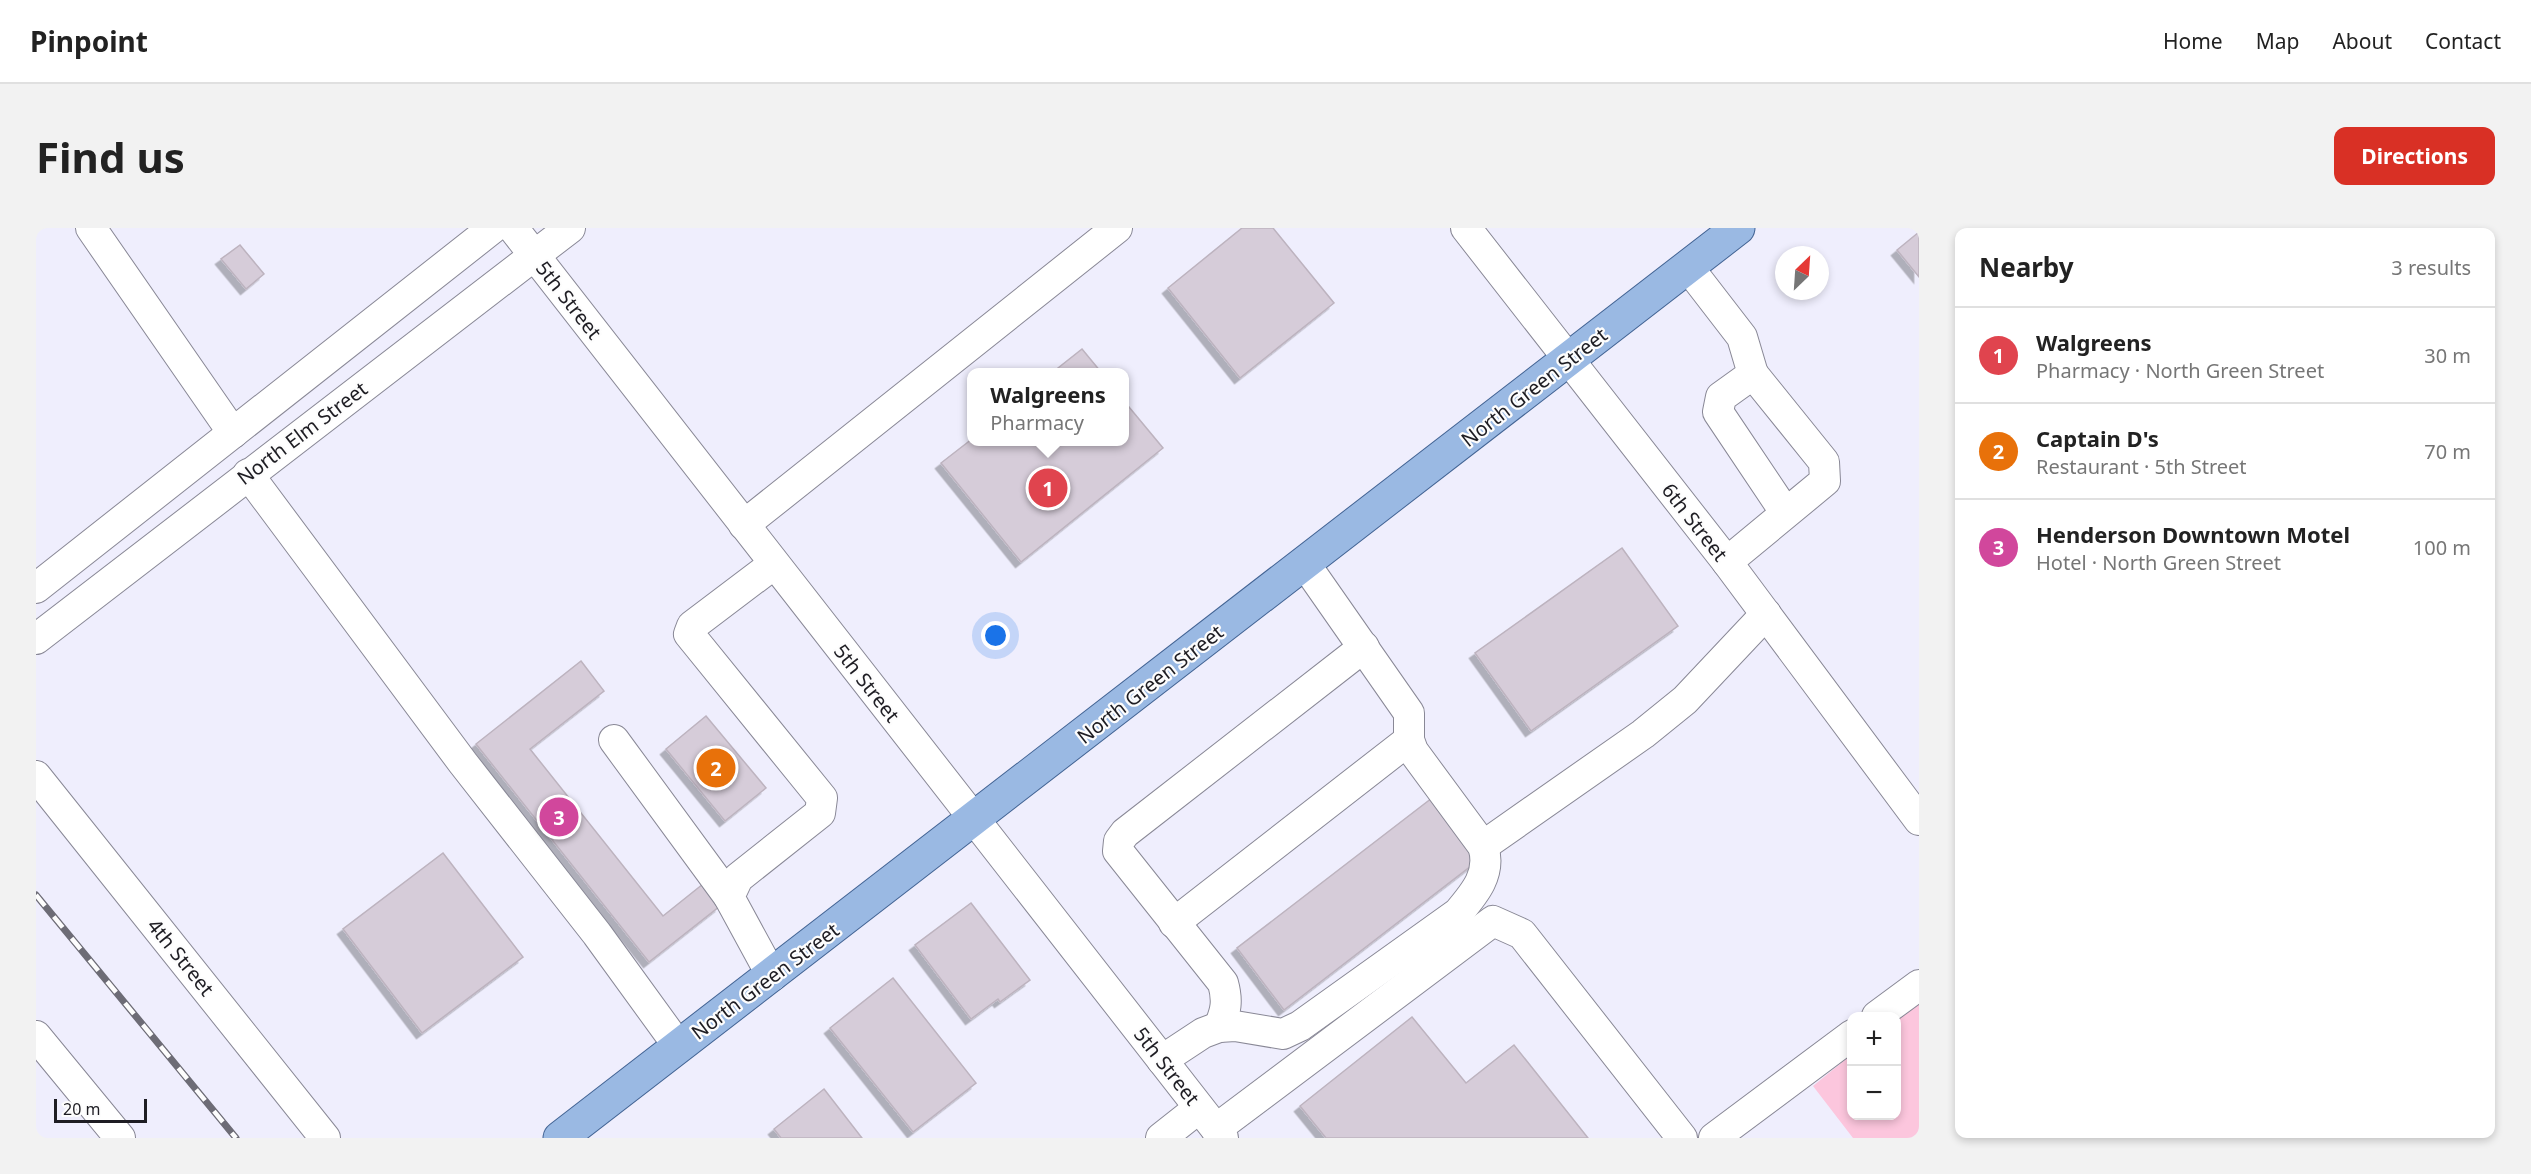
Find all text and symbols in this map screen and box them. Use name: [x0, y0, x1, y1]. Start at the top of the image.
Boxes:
text: Pinpoint: [30, 22, 148, 60]
text: Home: [2163, 27, 2223, 55]
text: Map: [2256, 27, 2299, 55]
text: About: [2332, 27, 2392, 55]
text: Contact: [2425, 27, 2501, 55]
button: Directions: [2334, 127, 2495, 185]
text: Find us: [36, 128, 185, 185]
north arrow: [1775, 246, 1829, 300]
text: Nearby: [1979, 249, 2074, 285]
text: 3 results: [2391, 254, 2471, 281]
street label: 5th Street: [530, 255, 608, 345]
street label: North Green Street: [1455, 321, 1613, 453]
text: Walgreens: [2036, 327, 2151, 357]
text: 1: [1993, 342, 2004, 369]
text: 30 m: [2424, 342, 2471, 369]
text: Pharmacy · North Green Street: [2036, 357, 2324, 384]
popup: [967, 368, 1129, 446]
street label: North Elm Street: [231, 375, 373, 491]
text: Walgreens: [990, 379, 1106, 409]
text: Pharmacy: [990, 409, 1084, 436]
text: Captain D's: [2036, 423, 2159, 453]
text: 2: [1993, 438, 2004, 465]
text: 70 m: [2424, 438, 2471, 465]
text: Restaurant · 5th Street: [2036, 453, 2247, 480]
pin: 1: [1028, 466, 1068, 510]
street label: 6th Street: [1656, 477, 1734, 567]
text: Henderson Downtown Motel: [2036, 519, 2350, 549]
text: 3: [1993, 534, 2004, 561]
text: 100 m: [2413, 534, 2471, 561]
text: Hotel · North Green Street: [2036, 549, 2281, 576]
street label: North Green Street: [1071, 618, 1229, 750]
your location: [981, 621, 1010, 650]
street label: 5th Street: [828, 638, 906, 728]
pin: 2: [696, 746, 736, 790]
pin: 3: [540, 794, 578, 840]
street label: 4th Street: [142, 913, 220, 1001]
street label: North Green Street: [686, 916, 844, 1046]
map controls: [1847, 1012, 1901, 1120]
button: +: [1847, 1012, 1901, 1066]
street label: 5th Street: [1128, 1021, 1206, 1111]
button: −: [1847, 1066, 1901, 1120]
scale bar: [54, 1096, 147, 1124]
text: 20 m: [63, 1098, 100, 1120]

